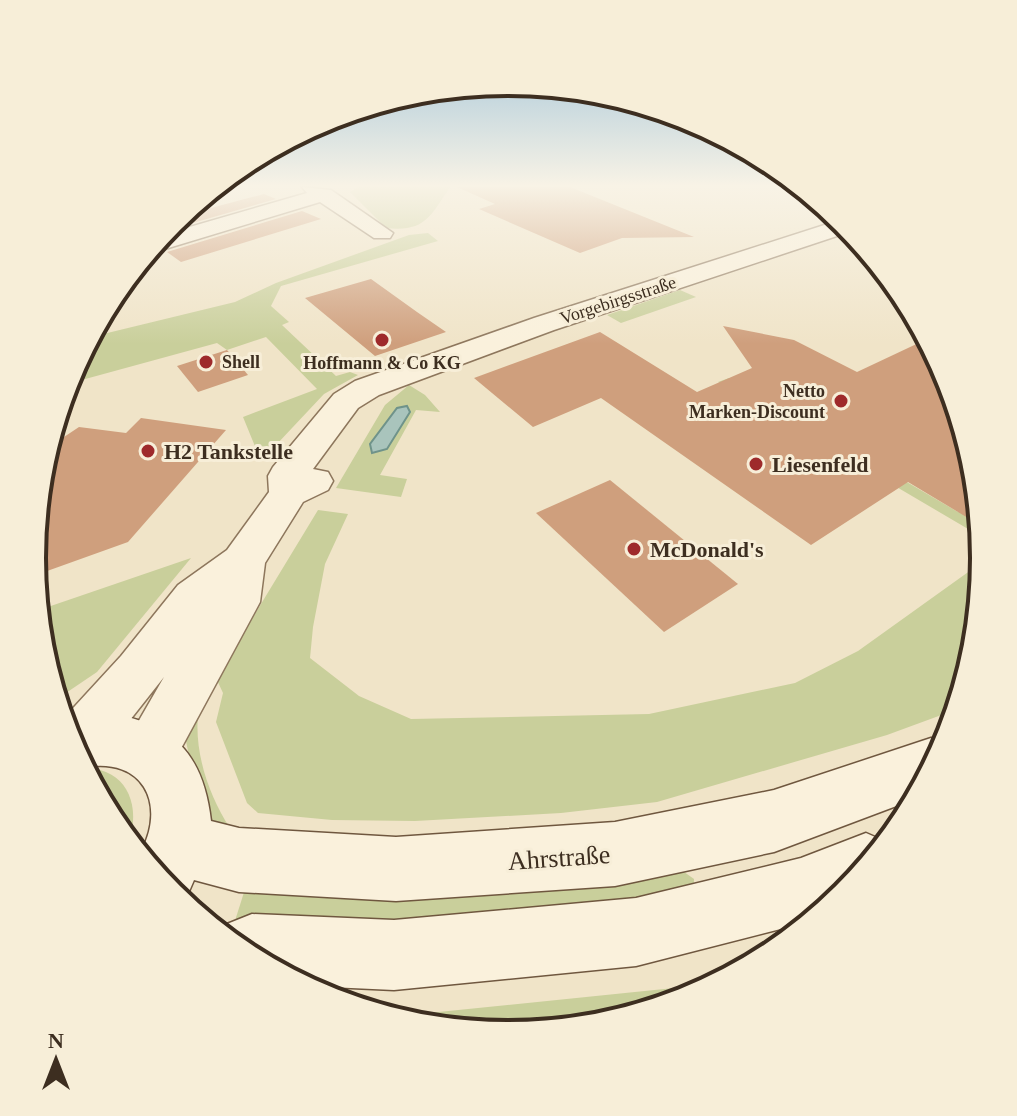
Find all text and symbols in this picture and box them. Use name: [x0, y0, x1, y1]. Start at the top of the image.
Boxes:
street label: Vorgebirgsstraße: [557, 272, 679, 328]
marker: Hoffmann & Co KG: [373, 331, 391, 349]
place label: Shell: [222, 352, 260, 372]
marker: Shell: [197, 353, 215, 371]
place label: Hoffmann & Co KG: [303, 353, 461, 373]
place label: Netto Marken-Discount: [689, 381, 825, 422]
marker: Netto Marken-Discount: [832, 392, 850, 410]
place label: H2 Tankstelle: [164, 439, 293, 464]
marker: H2 Tankstelle: [139, 442, 157, 460]
place label: Liesenfeld: [772, 452, 869, 477]
marker: Liesenfeld: [747, 455, 765, 473]
place label: McDonald's: [650, 537, 764, 562]
marker: McDonald's: [625, 540, 643, 558]
street label: Ahrstraße: [507, 840, 611, 876]
north arrow: [16, 1020, 96, 1100]
text: N: [48, 1028, 64, 1053]

